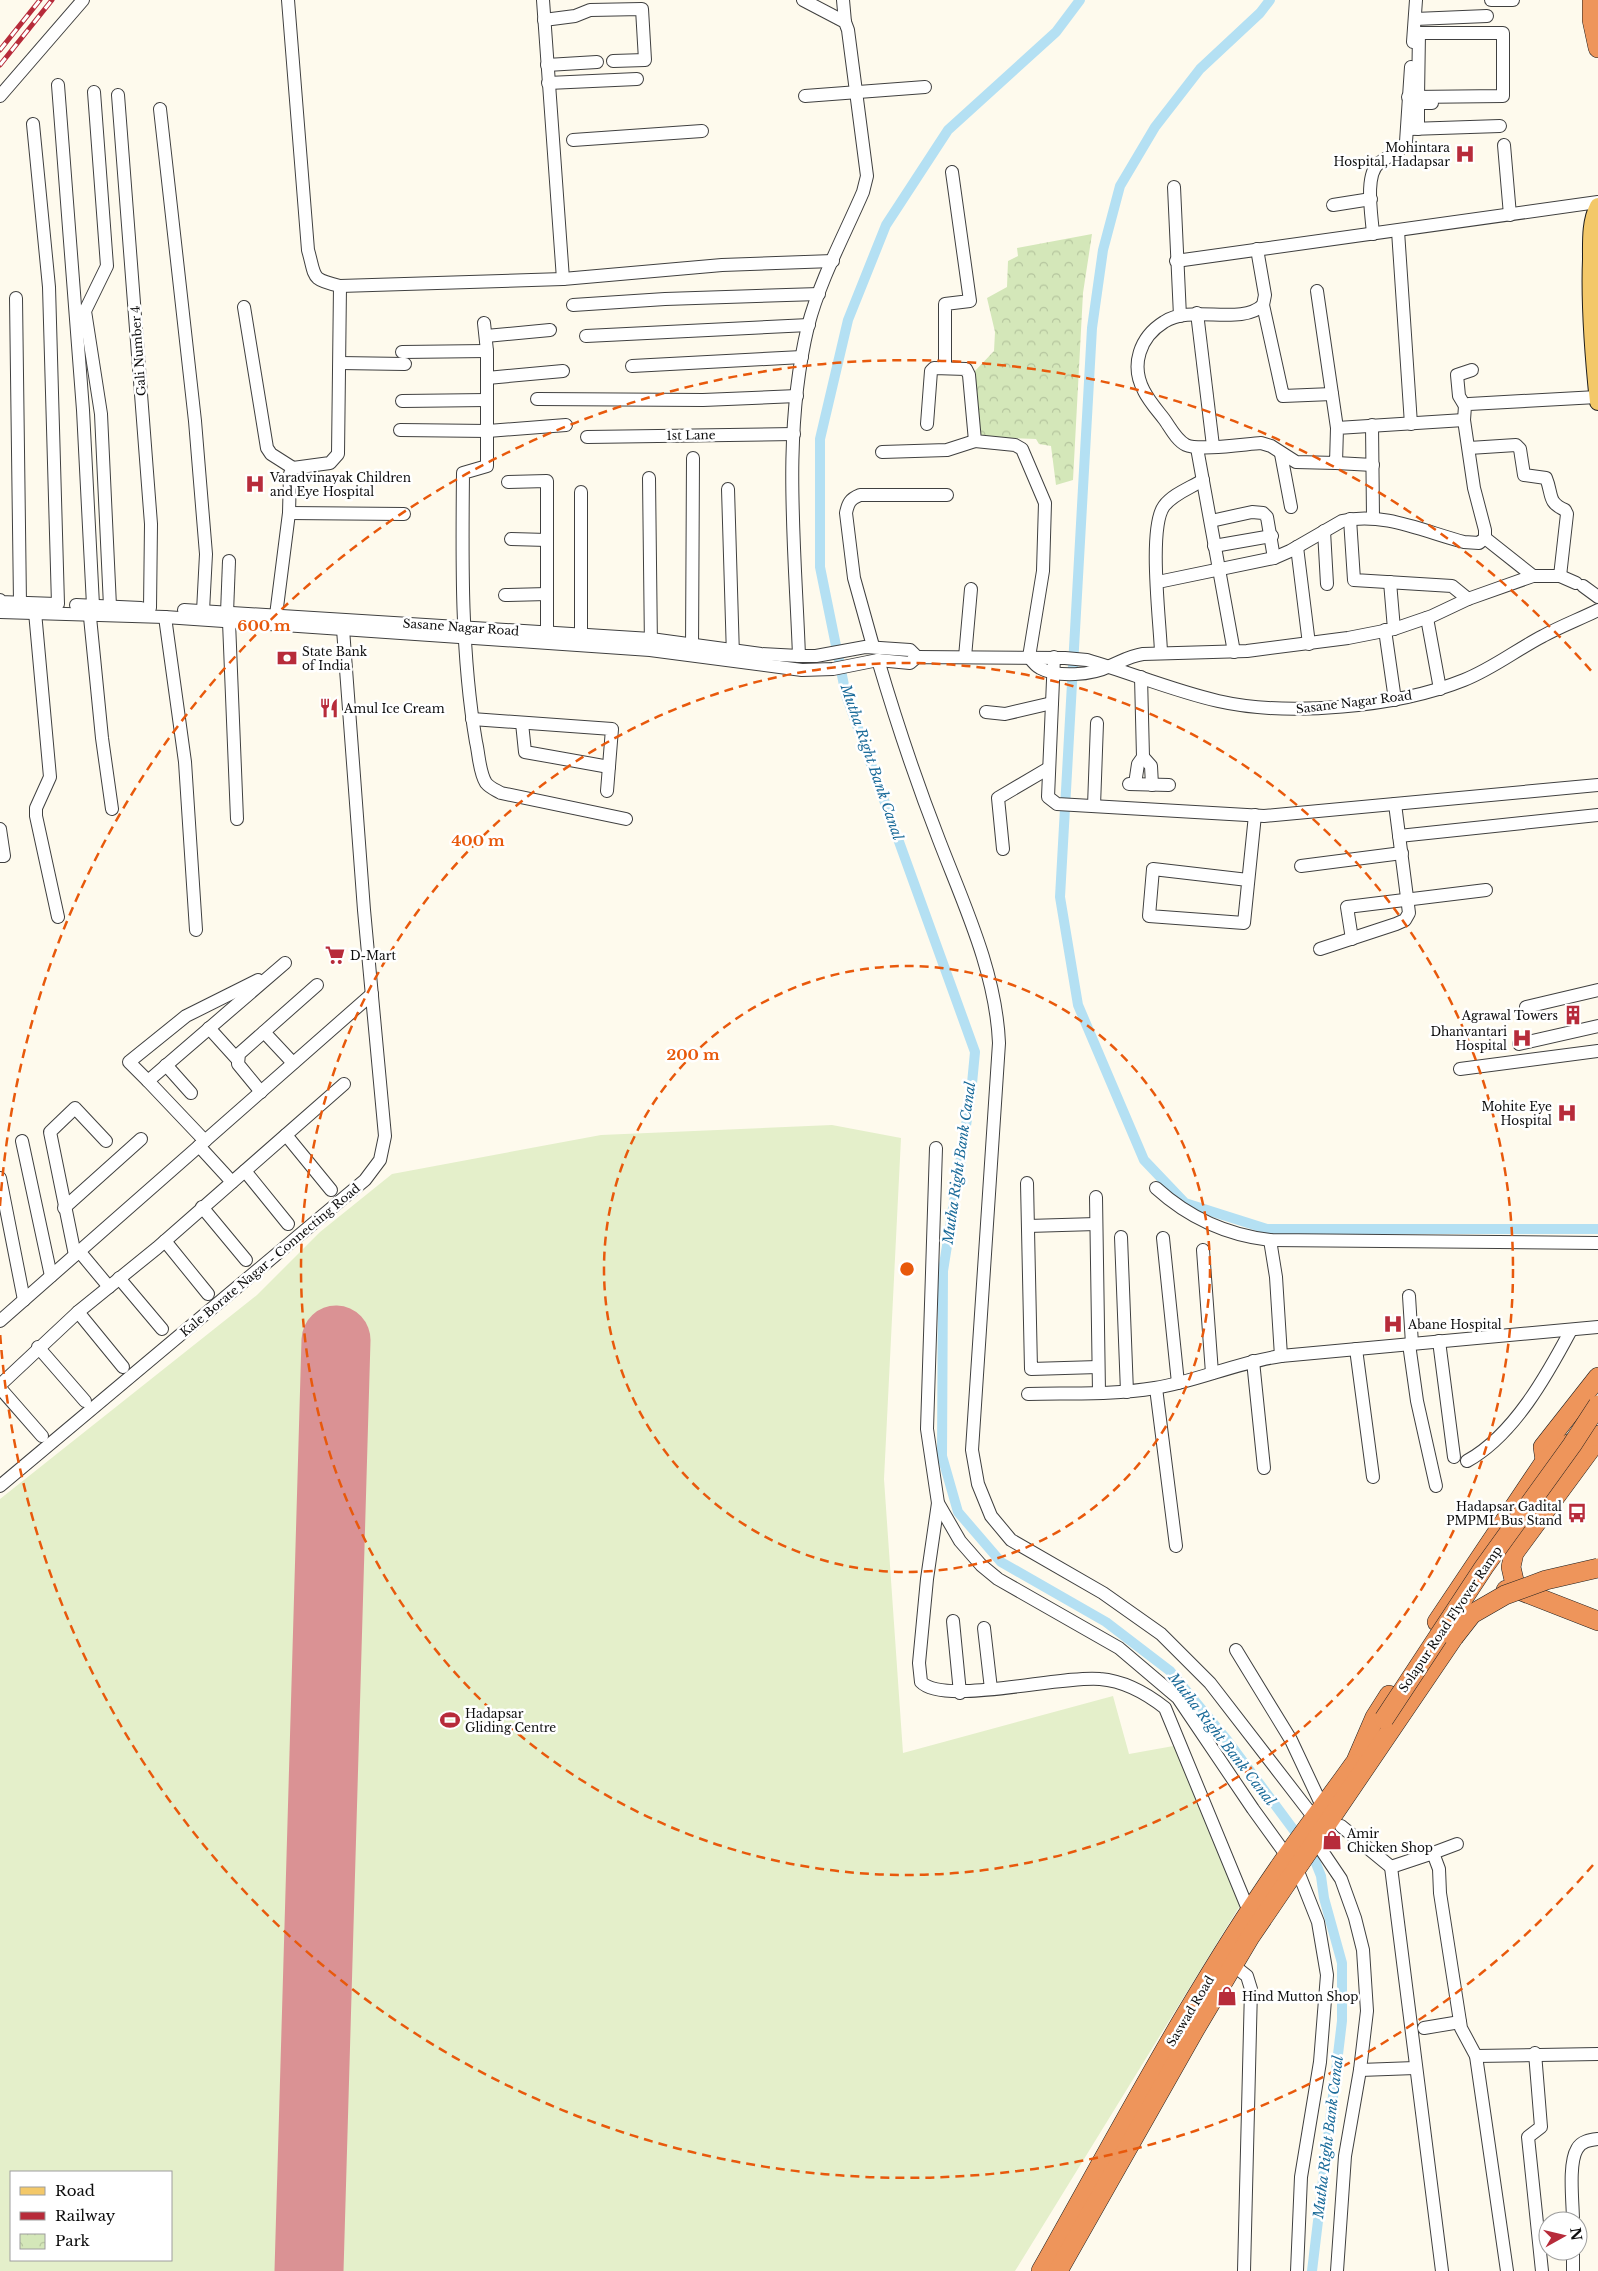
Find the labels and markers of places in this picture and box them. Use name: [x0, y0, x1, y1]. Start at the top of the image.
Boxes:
place label: Mohintara Hospital, Hadapsar: [1333, 140, 1450, 169]
hospital icon: Mohintara Hospital, Hadapsar: [1454, 143, 1476, 165]
place label: Varadvinayak Children and Eye Hospital: [269, 470, 411, 499]
hospital icon: Varadvinayak Children and Eye Hospital: [244, 473, 266, 495]
place label: State Bank of India: [302, 644, 368, 673]
bank icon: State Bank of India: [276, 647, 298, 669]
restaurant icon: Amul Ice Cream: [318, 697, 340, 719]
place label: Amul Ice Cream: [343, 701, 445, 716]
supermarket icon: D-Mart: [324, 944, 346, 966]
place label: D-Mart: [350, 948, 396, 963]
building icon: Agrawal Towers: [1562, 1004, 1584, 1026]
place label: Agrawal Towers: [1461, 1008, 1558, 1023]
place label: Dhanvantari Hospital: [1430, 1024, 1507, 1053]
hospital icon: Dhanvantari Hospital: [1511, 1027, 1533, 1049]
place label: Mohite Eye Hospital: [1481, 1099, 1552, 1128]
hospital icon: Mohite Eye Hospital: [1556, 1102, 1578, 1124]
centre of rings: [898, 1260, 916, 1278]
hospital icon: Abane Hospital: [1382, 1313, 1404, 1335]
place label: Abane Hospital: [1407, 1317, 1502, 1332]
place label: Hadapsar Gadital PMPML Bus Stand: [1446, 1499, 1562, 1528]
bus stop icon: Hadapsar Gadital PMPML Bus Stand: [1566, 1502, 1588, 1524]
place label: Hadapsar Gliding Centre: [465, 1706, 556, 1735]
sports icon: Hadapsar Gliding Centre: [439, 1709, 461, 1731]
place label: Amir Chicken Shop: [1346, 1826, 1433, 1855]
shop icon: Amir Chicken Shop: [1321, 1829, 1343, 1851]
shop icon: Hind Mutton Shop: [1216, 1985, 1238, 2007]
place label: Hind Mutton Shop: [1242, 1989, 1359, 2004]

